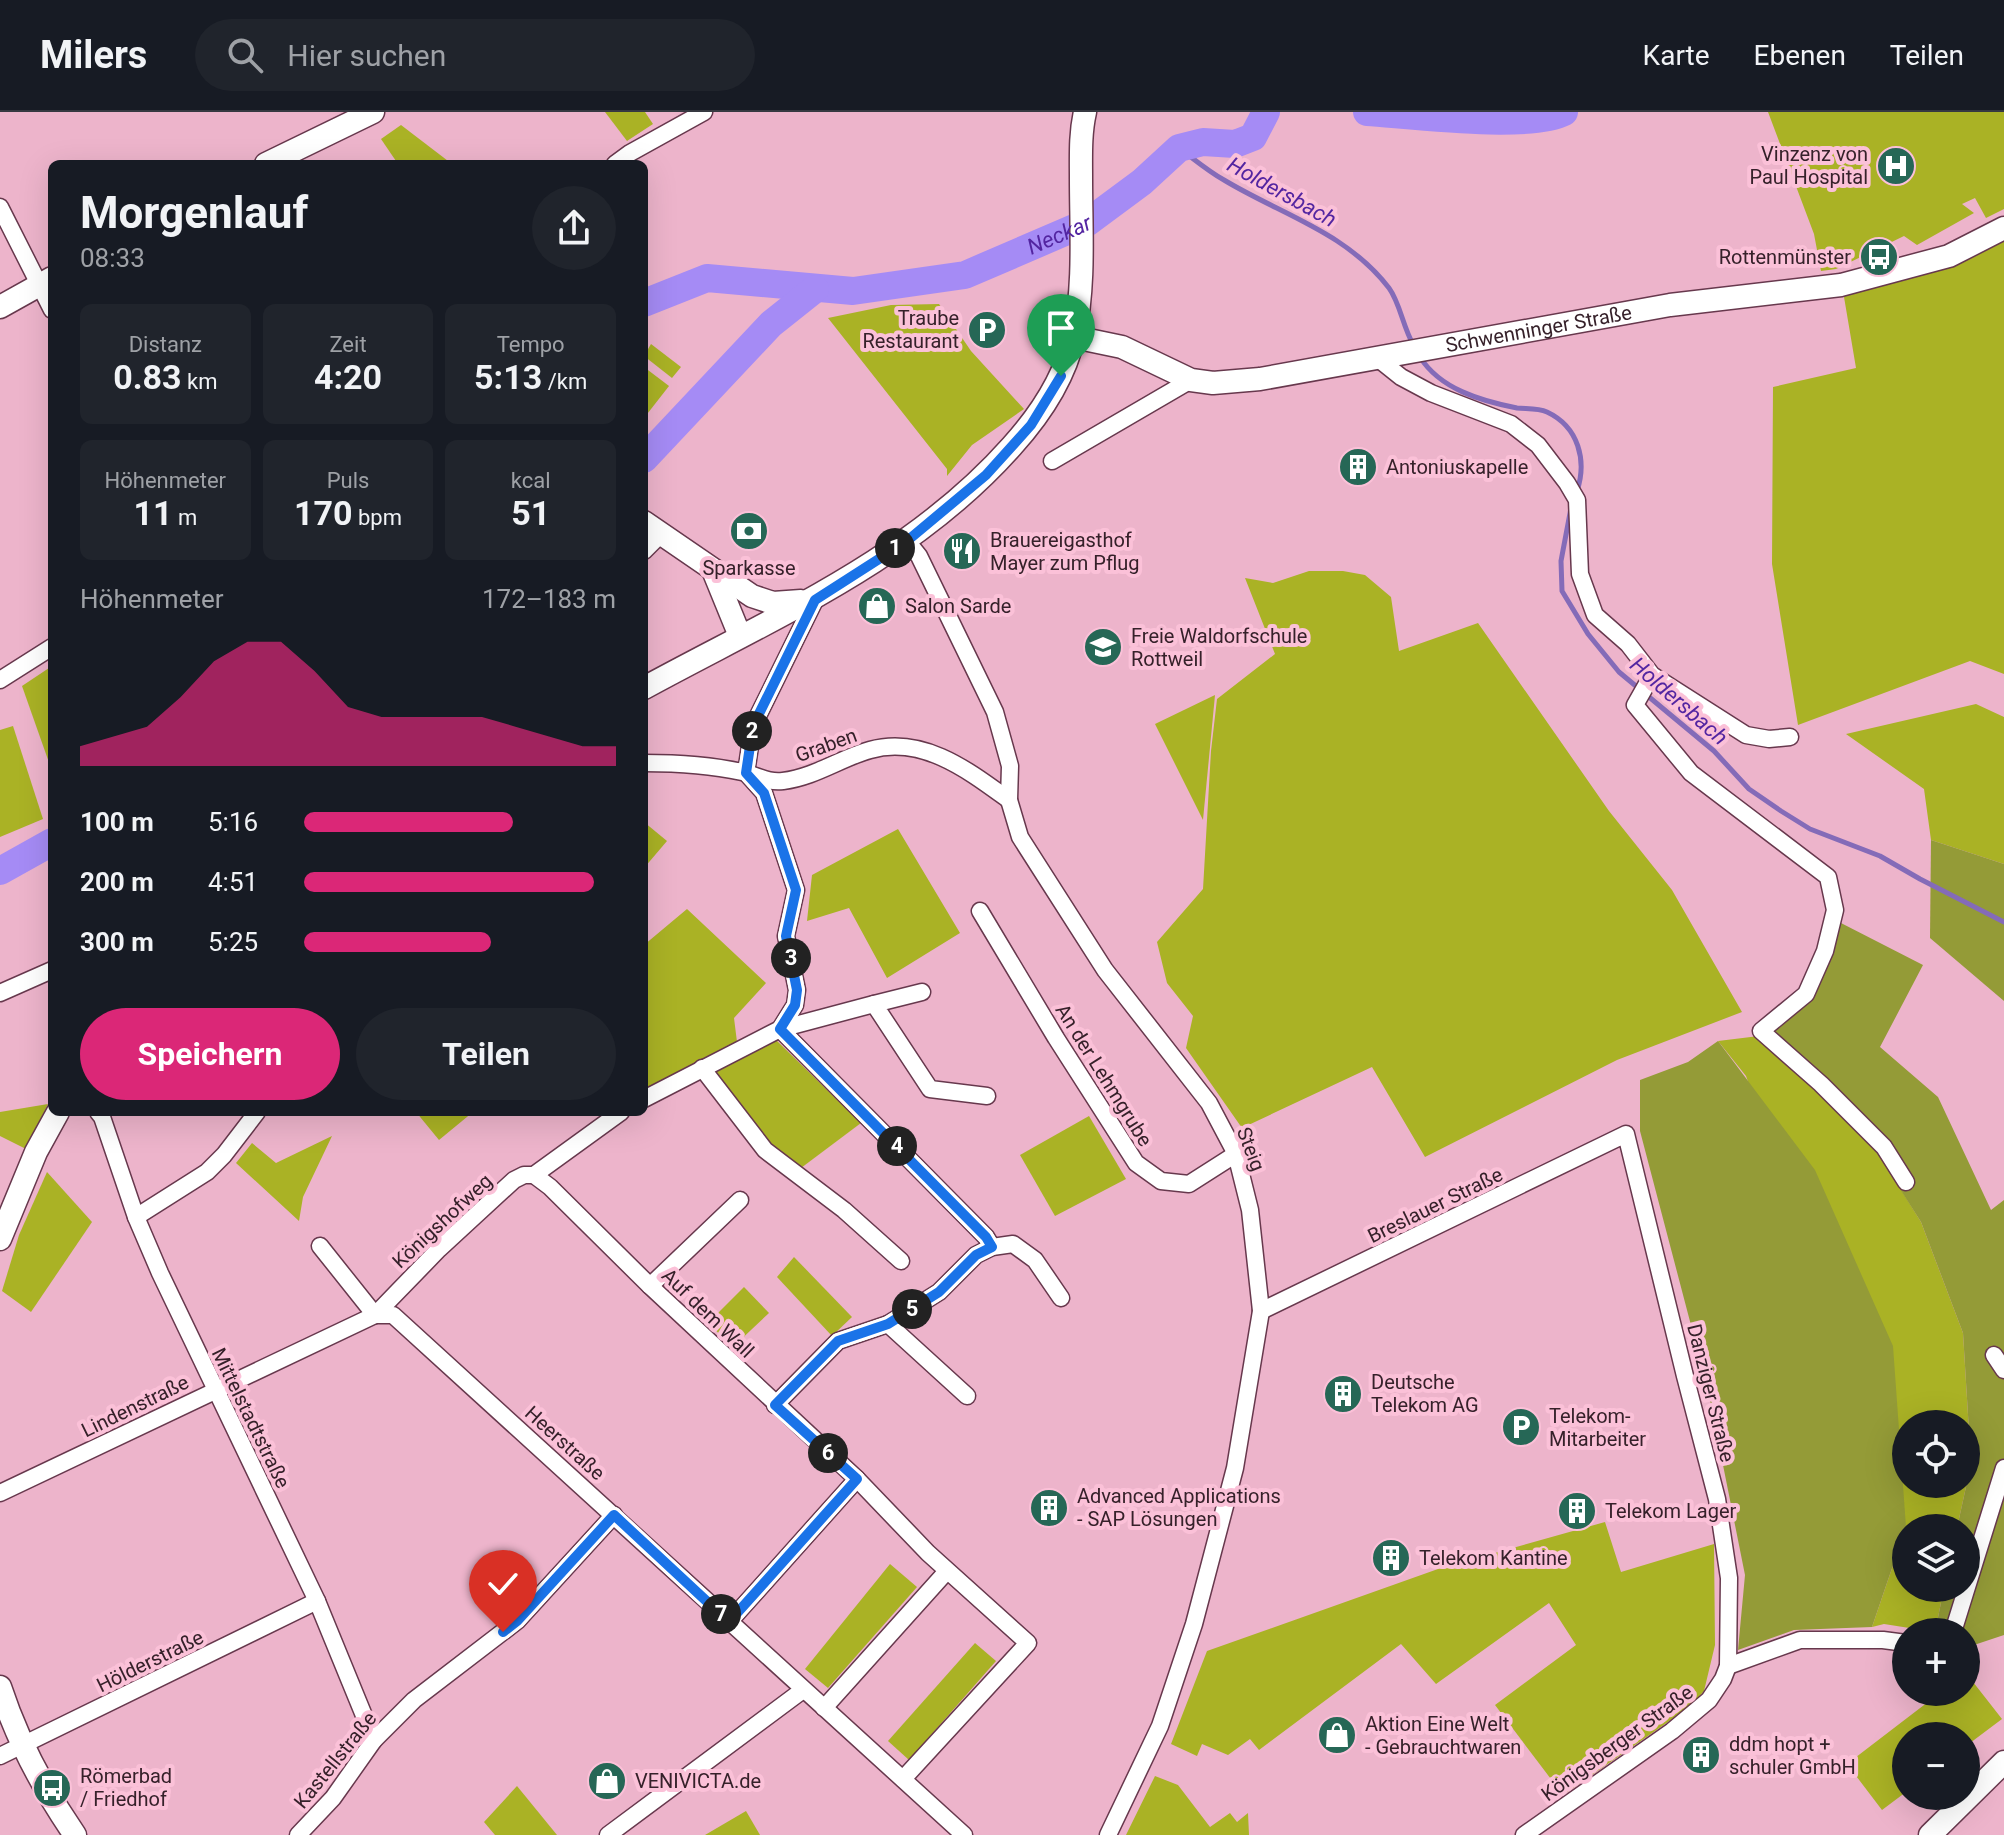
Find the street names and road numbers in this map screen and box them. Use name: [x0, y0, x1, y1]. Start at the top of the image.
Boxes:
street label: Schwenninger Straße: [1444, 300, 1634, 357]
street label: Graben: [792, 723, 860, 767]
street label: An der Lehmgrube: [1051, 999, 1157, 1151]
street label: Steig: [1232, 1124, 1270, 1174]
street label: Breslauer Straße: [1364, 1162, 1506, 1248]
street label: Königshofweg: [387, 1169, 497, 1273]
street label: Auf dem Wall: [657, 1263, 759, 1363]
street label: Danziger Straße: [1682, 1321, 1740, 1465]
street label: Mittelstadtstraße: [207, 1344, 295, 1492]
street label: Lindenstraße: [77, 1370, 193, 1442]
street label: Heerstraße: [520, 1401, 610, 1485]
street label: Hölderstraße: [93, 1625, 207, 1697]
street label: Königsberger Straße: [1537, 1680, 1697, 1806]
street label: Kastellstraße: [289, 1707, 381, 1813]

